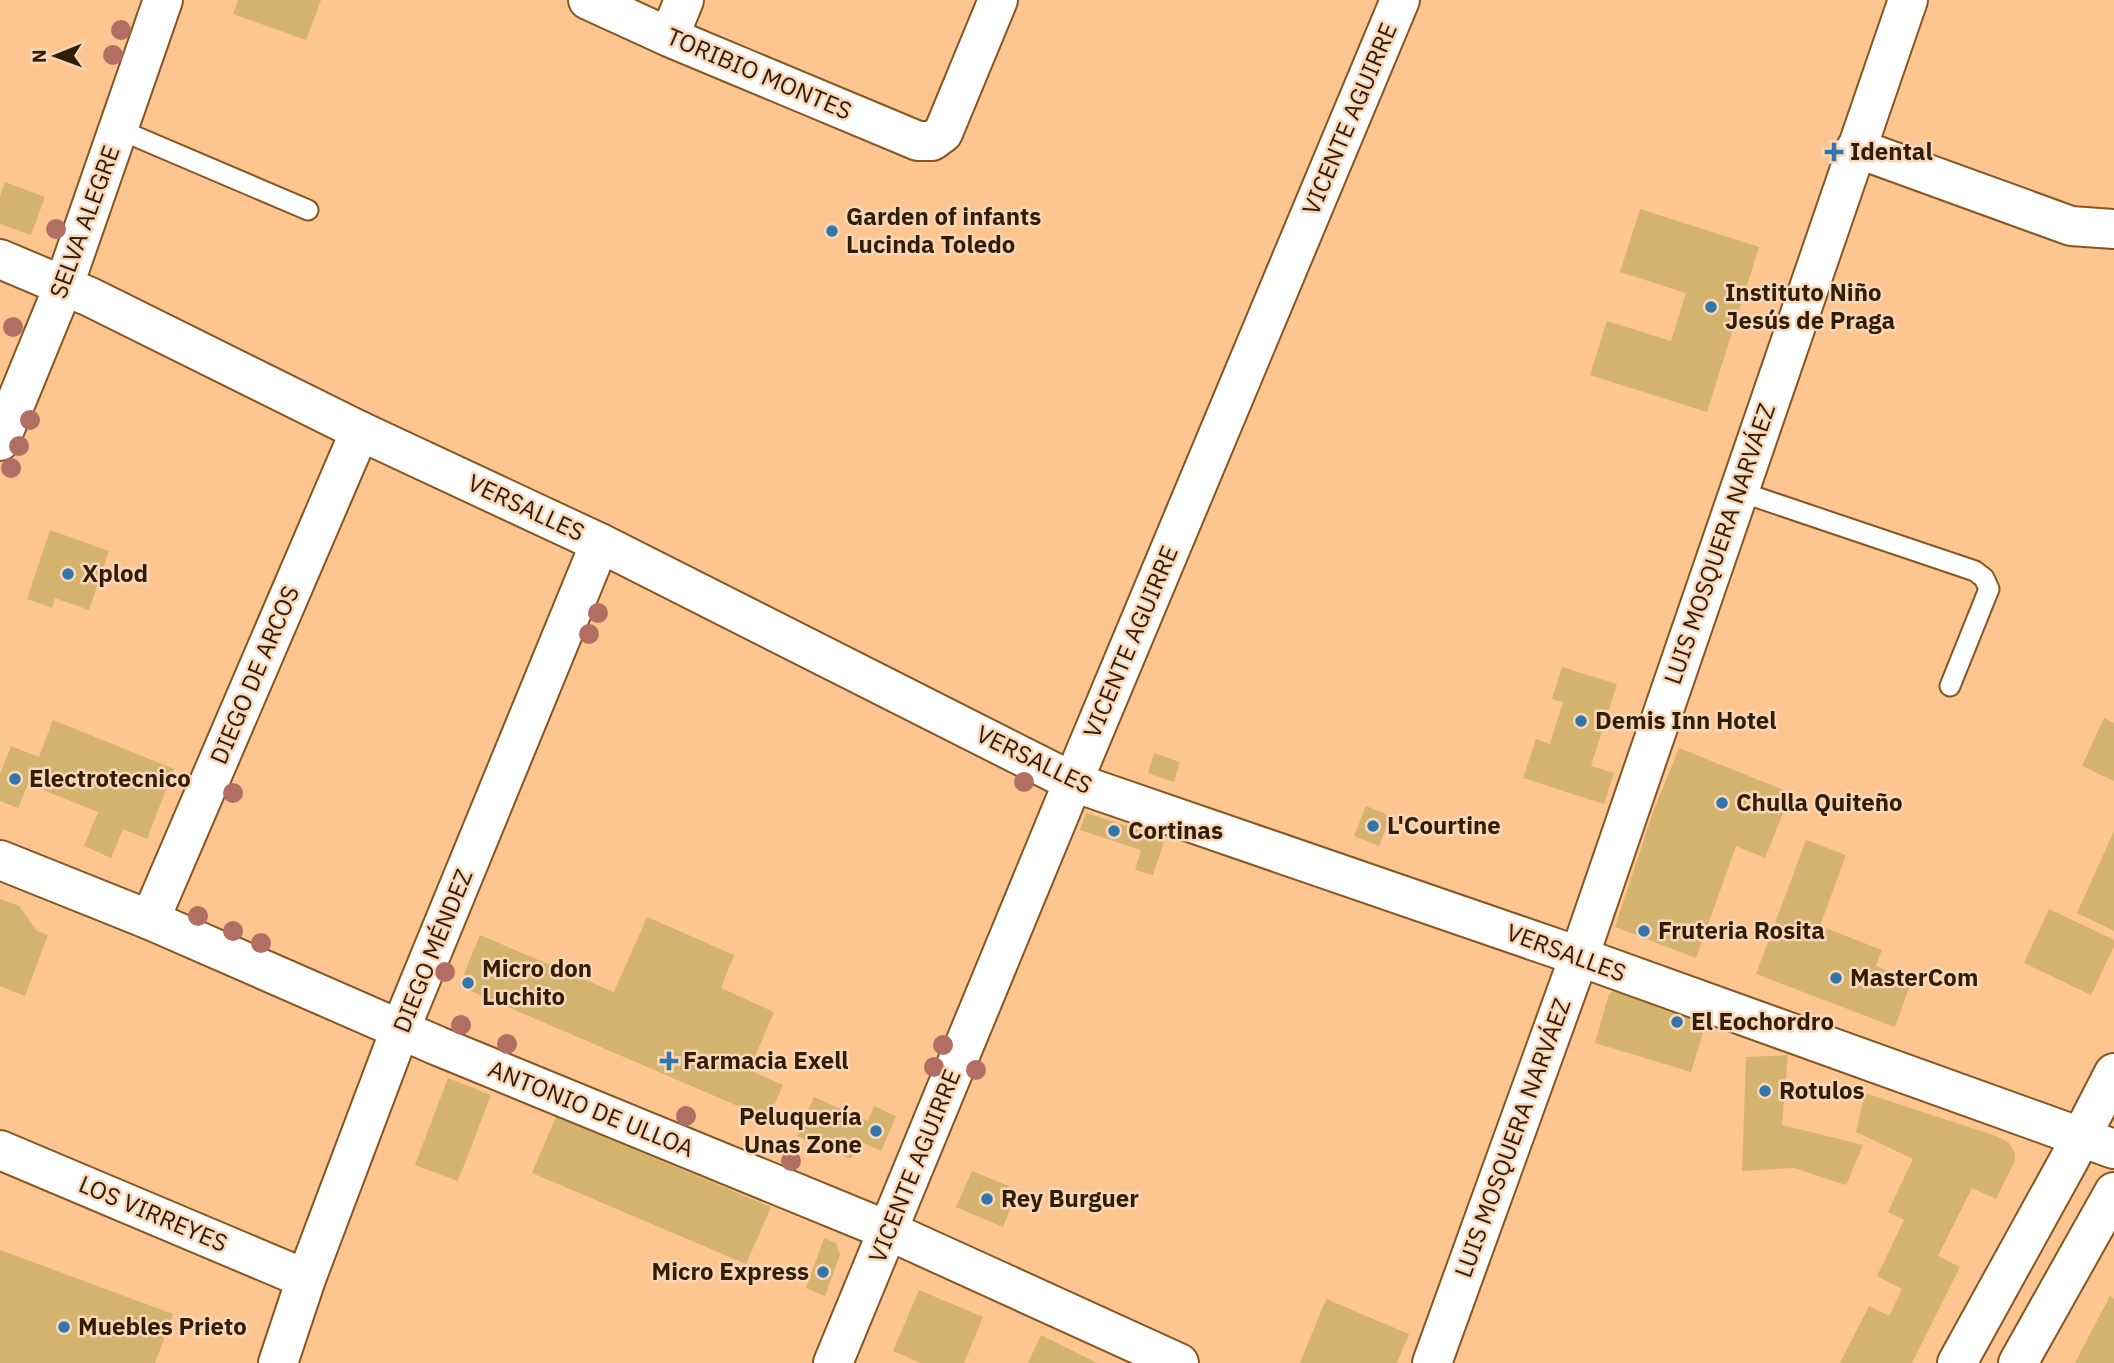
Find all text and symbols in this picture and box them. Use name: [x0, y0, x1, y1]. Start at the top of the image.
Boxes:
street label: VICENTE AGUIRRE: [1294, 18, 1404, 220]
street label: TORIBIO MONTES: [662, 20, 857, 127]
north arrow: [21, 21, 91, 91]
text: N: [27, 49, 51, 63]
place label: Idental: [1850, 135, 1933, 167]
street label: SELVA ALEGRE: [42, 141, 127, 303]
marker: Idental: [1824, 142, 1844, 162]
place label: Garden of infants Lucinda Toledo: [846, 200, 1041, 260]
marker: Garden of infants Lucinda Toledo: [824, 223, 840, 239]
place label: Instituto Niño Jesús de Praga: [1725, 276, 1895, 336]
marker: Instituto Niño Jesús de Praga: [1703, 299, 1719, 315]
street label: LUIS MOSQUERA NARVÁEZ: [1656, 399, 1782, 688]
street label: VERSALLES: [463, 466, 590, 548]
street label: VICENTE AGUIRRE: [1075, 541, 1185, 743]
place label: Xplod: [82, 557, 148, 589]
marker: Xplod: [60, 566, 76, 582]
street label: DIEGO DE ARCOS: [202, 581, 306, 769]
place label: Demis Inn Hotel: [1595, 704, 1777, 736]
marker: Demis Inn Hotel: [1573, 713, 1589, 729]
street label: VERSALLES: [971, 717, 1098, 801]
place label: Electrotecnico: [29, 762, 191, 794]
marker: Electrotecnico: [7, 771, 23, 787]
place label: Chulla Quiteño: [1736, 786, 1903, 818]
marker: Chulla Quiteño: [1714, 795, 1730, 811]
place label: L'Courtine: [1387, 809, 1501, 841]
place label: Cortinas: [1128, 814, 1223, 846]
marker: L'Courtine: [1365, 818, 1381, 834]
marker: Cortinas: [1106, 823, 1122, 839]
street label: DIEGO MÉNDEZ: [385, 864, 479, 1037]
place label: Fruteria Rosita: [1658, 914, 1825, 946]
street label: VERSALLES: [1502, 916, 1631, 989]
marker: Fruteria Rosita: [1636, 923, 1652, 939]
place label: Micro don Luchito: [482, 952, 592, 1012]
place label: MasterCom: [1850, 961, 1978, 993]
marker: MasterCom: [1828, 970, 1844, 986]
marker: Micro don Luchito: [460, 975, 476, 991]
street label: LUIS MOSQUERA NARVÁEZ: [1447, 994, 1578, 1282]
place label: El Eochordro: [1691, 1005, 1834, 1037]
marker: El Eochordro: [1669, 1014, 1685, 1030]
place label: Farmacia Exell: [683, 1044, 849, 1076]
street label: ANTONIO DE ULLOA: [484, 1052, 699, 1164]
marker: Farmacia Exell: [661, 1053, 677, 1069]
street label: VICENTE AGUIRRE: [861, 1064, 967, 1267]
place label: Rotulos: [1779, 1074, 1865, 1106]
marker: Rotulos: [1757, 1083, 1773, 1099]
place label: Peluquería Unas Zone: [739, 1100, 862, 1160]
marker: Peluquería Unas Zone: [868, 1123, 884, 1139]
street label: LOS VIRREYES: [74, 1167, 233, 1259]
place label: Rey Burguer: [1001, 1182, 1139, 1214]
marker: Rey Burguer: [979, 1191, 995, 1207]
place label: Micro Express: [652, 1255, 809, 1287]
marker: Micro Express: [815, 1264, 831, 1280]
place label: Muebles Prieto: [78, 1310, 247, 1342]
marker: Muebles Prieto: [56, 1319, 72, 1335]

